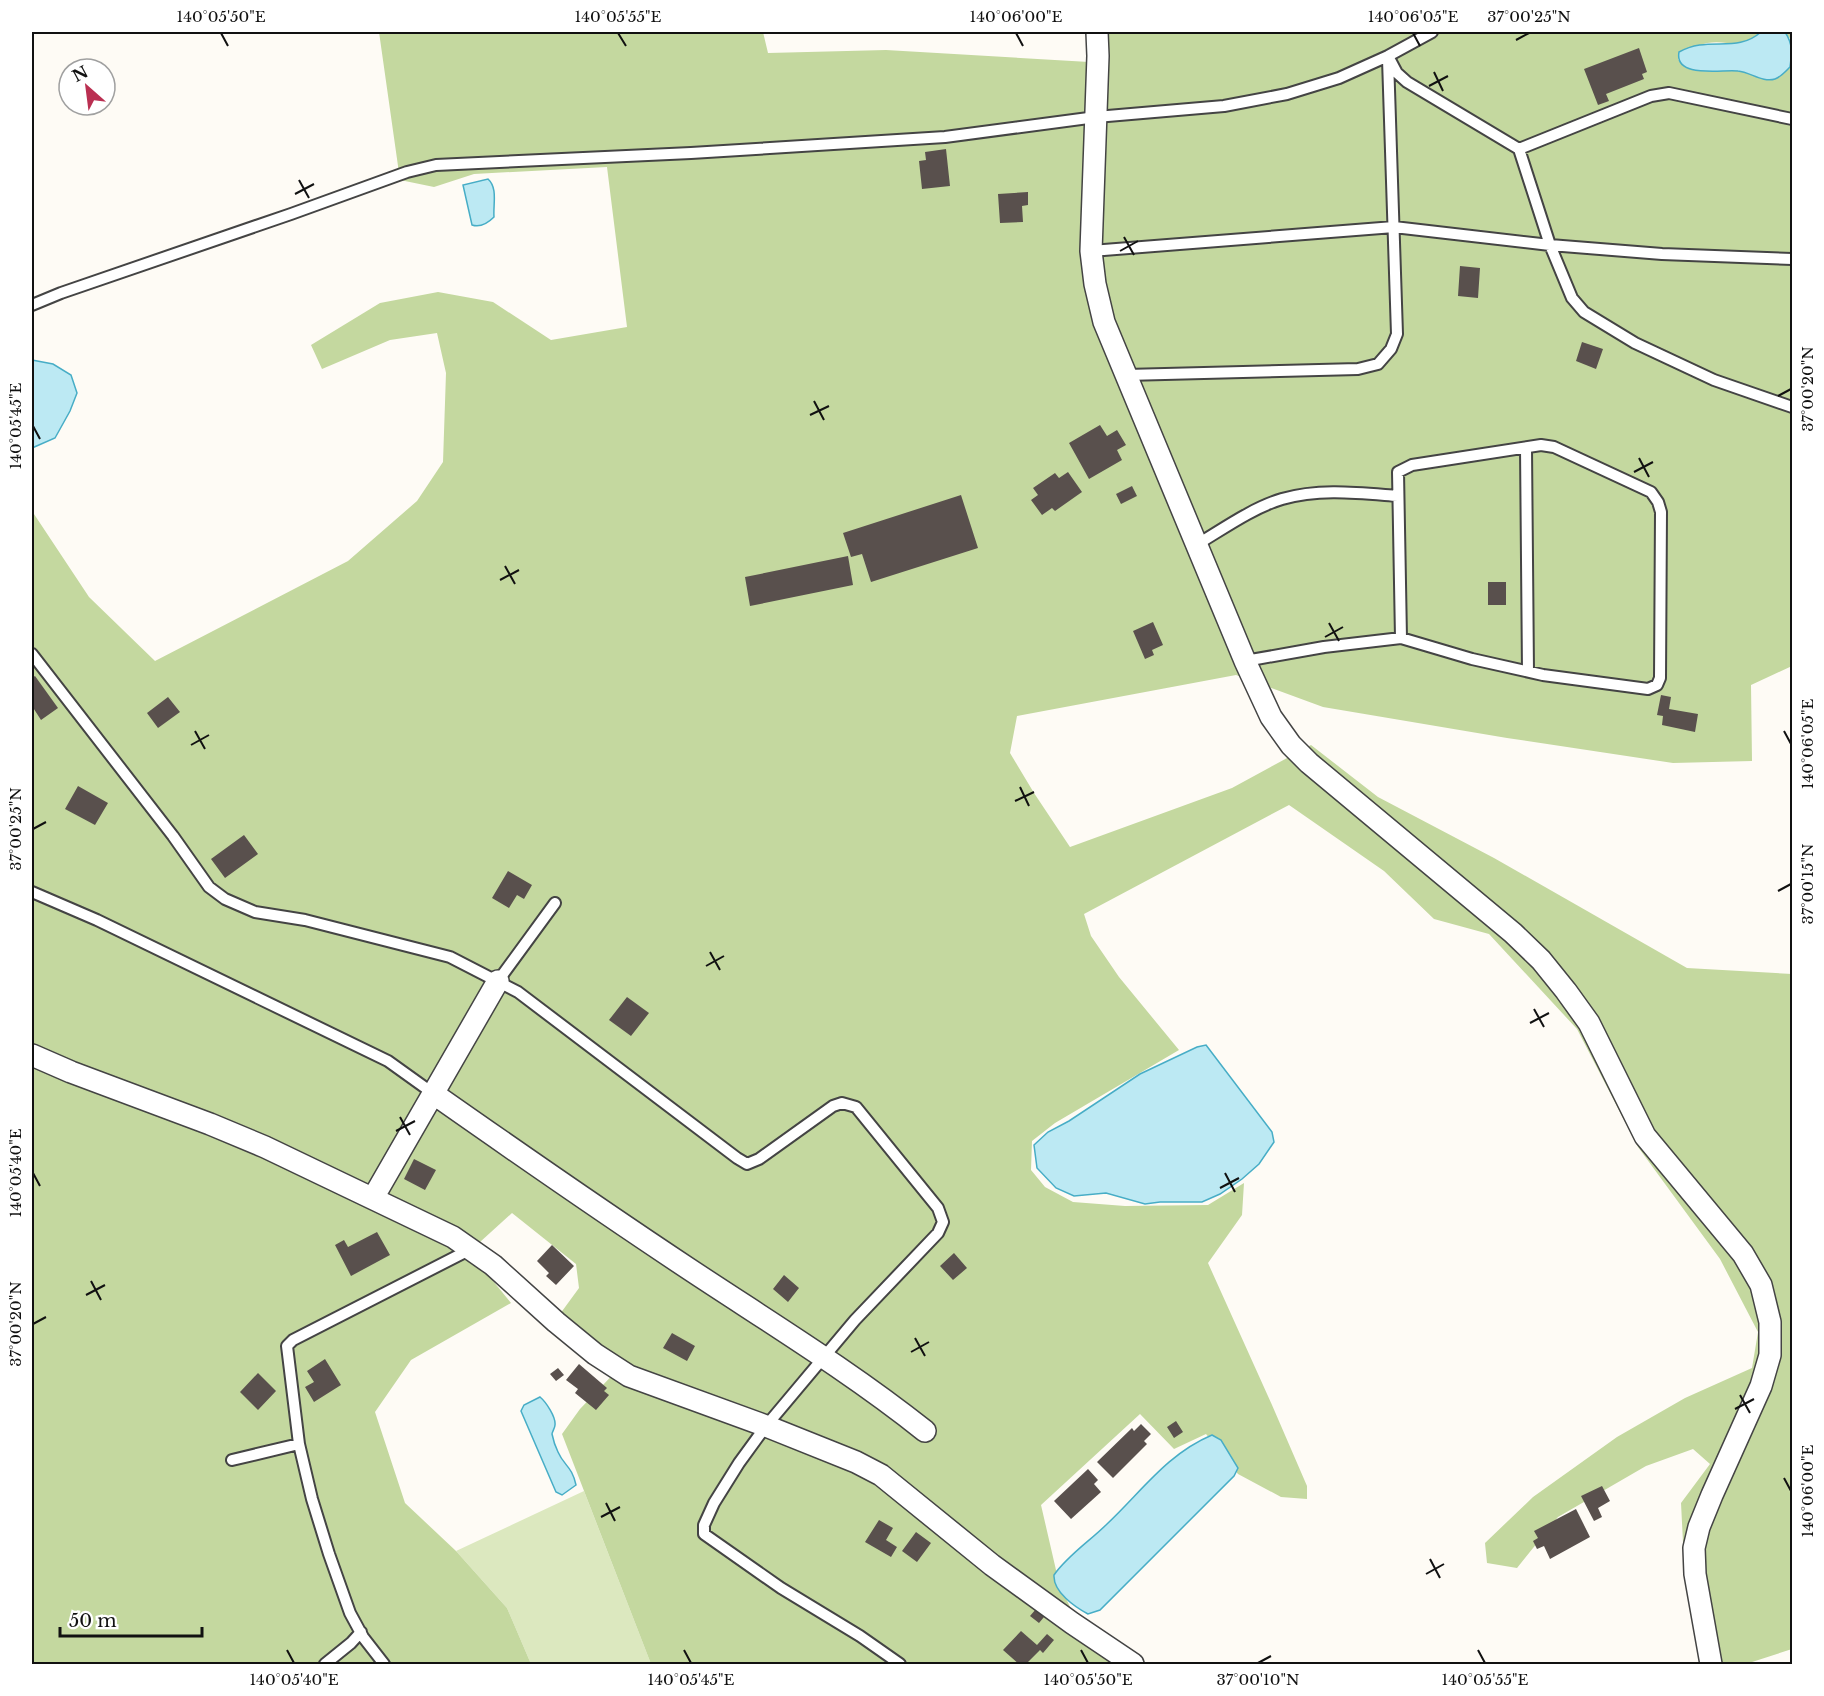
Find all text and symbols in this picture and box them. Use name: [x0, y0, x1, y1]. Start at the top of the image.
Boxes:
text: 140°05'50"E: [176, 7, 266, 26]
text: 140°05'55"E: [575, 7, 662, 26]
text: 140°06'00"E: [970, 7, 1062, 26]
text: 140°06'05"E: [1368, 7, 1458, 26]
text: 37°00'25"N: [1487, 7, 1571, 26]
north arrow: [57, 57, 117, 117]
text: N: [69, 61, 91, 86]
text: 37°00'20"N: [1798, 346, 1817, 432]
text: 140°05'45"E: [6, 382, 25, 469]
text: 140°06'05"E: [1798, 699, 1817, 789]
text: 37°00'25"N: [6, 787, 25, 871]
text: 37°00'15"N: [1798, 844, 1817, 924]
text: 140°05'40"E: [6, 1128, 25, 1218]
text: 37°00'20"N: [6, 1281, 25, 1367]
text: 140°06'00"E: [1798, 1445, 1817, 1537]
scale bar: [60, 1600, 202, 1638]
text: 50 m: [69, 1610, 117, 1632]
text: 140°05'40"E: [249, 1670, 339, 1689]
text: 140°05'45"E: [648, 1670, 735, 1689]
text: 140°05'50"E: [1043, 1670, 1133, 1689]
text: 37°00'10"N: [1216, 1670, 1300, 1689]
text: 140°05'55"E: [1442, 1670, 1529, 1689]

